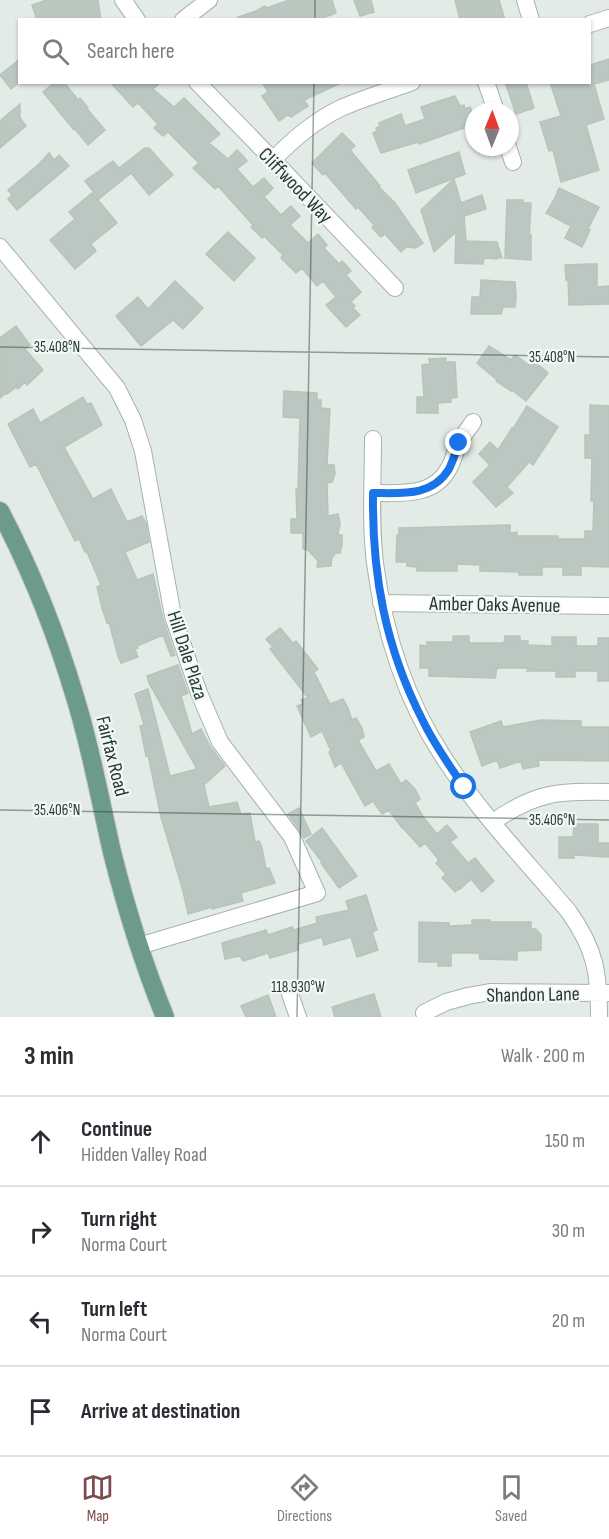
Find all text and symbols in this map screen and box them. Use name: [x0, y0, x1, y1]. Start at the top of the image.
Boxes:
search box: [18, 18, 591, 84]
icon: search: [39, 35, 72, 68]
text: Search here: [87, 38, 174, 65]
north arrow: [465, 102, 519, 156]
street label: Cliffwood Way: [253, 143, 337, 229]
text: 35.408°N: [34, 338, 80, 357]
text: 35.408°N: [529, 348, 575, 367]
route end: [445, 429, 471, 455]
street label: Amber Oaks Avenue: [428, 592, 561, 618]
street label: Hill Dale Plaza: [161, 608, 213, 703]
street label: Fairfax Road: [90, 714, 134, 799]
route start: [450, 773, 476, 799]
text: 35.406°N: [34, 801, 80, 820]
text: 35.406°N: [529, 811, 575, 830]
text: 118.930°W: [271, 978, 325, 997]
street label: Shandon Lane: [486, 982, 580, 1008]
text: 3 min: [24, 1041, 74, 1072]
text: Walk · 200 m: [501, 1044, 585, 1068]
text: Continue: [81, 1116, 152, 1143]
icon: ahead: [24, 1125, 57, 1158]
text: 150 m: [545, 1129, 585, 1153]
text: Hidden Valley Road: [81, 1143, 207, 1167]
text: Turn right: [81, 1206, 157, 1233]
icon: right: [24, 1215, 57, 1248]
text: 30 m: [552, 1219, 585, 1243]
text: Norma Court: [81, 1233, 167, 1257]
text: Turn left: [81, 1296, 147, 1323]
icon: left: [24, 1305, 57, 1338]
text: 20 m: [552, 1309, 585, 1333]
text: Norma Court: [81, 1323, 167, 1347]
icon: arrive: [24, 1395, 57, 1428]
text: Arrive at destination: [81, 1398, 240, 1425]
tab: Map: [81, 1471, 114, 1526]
tab: Directions: [277, 1471, 332, 1526]
tab: Saved: [495, 1471, 528, 1526]

